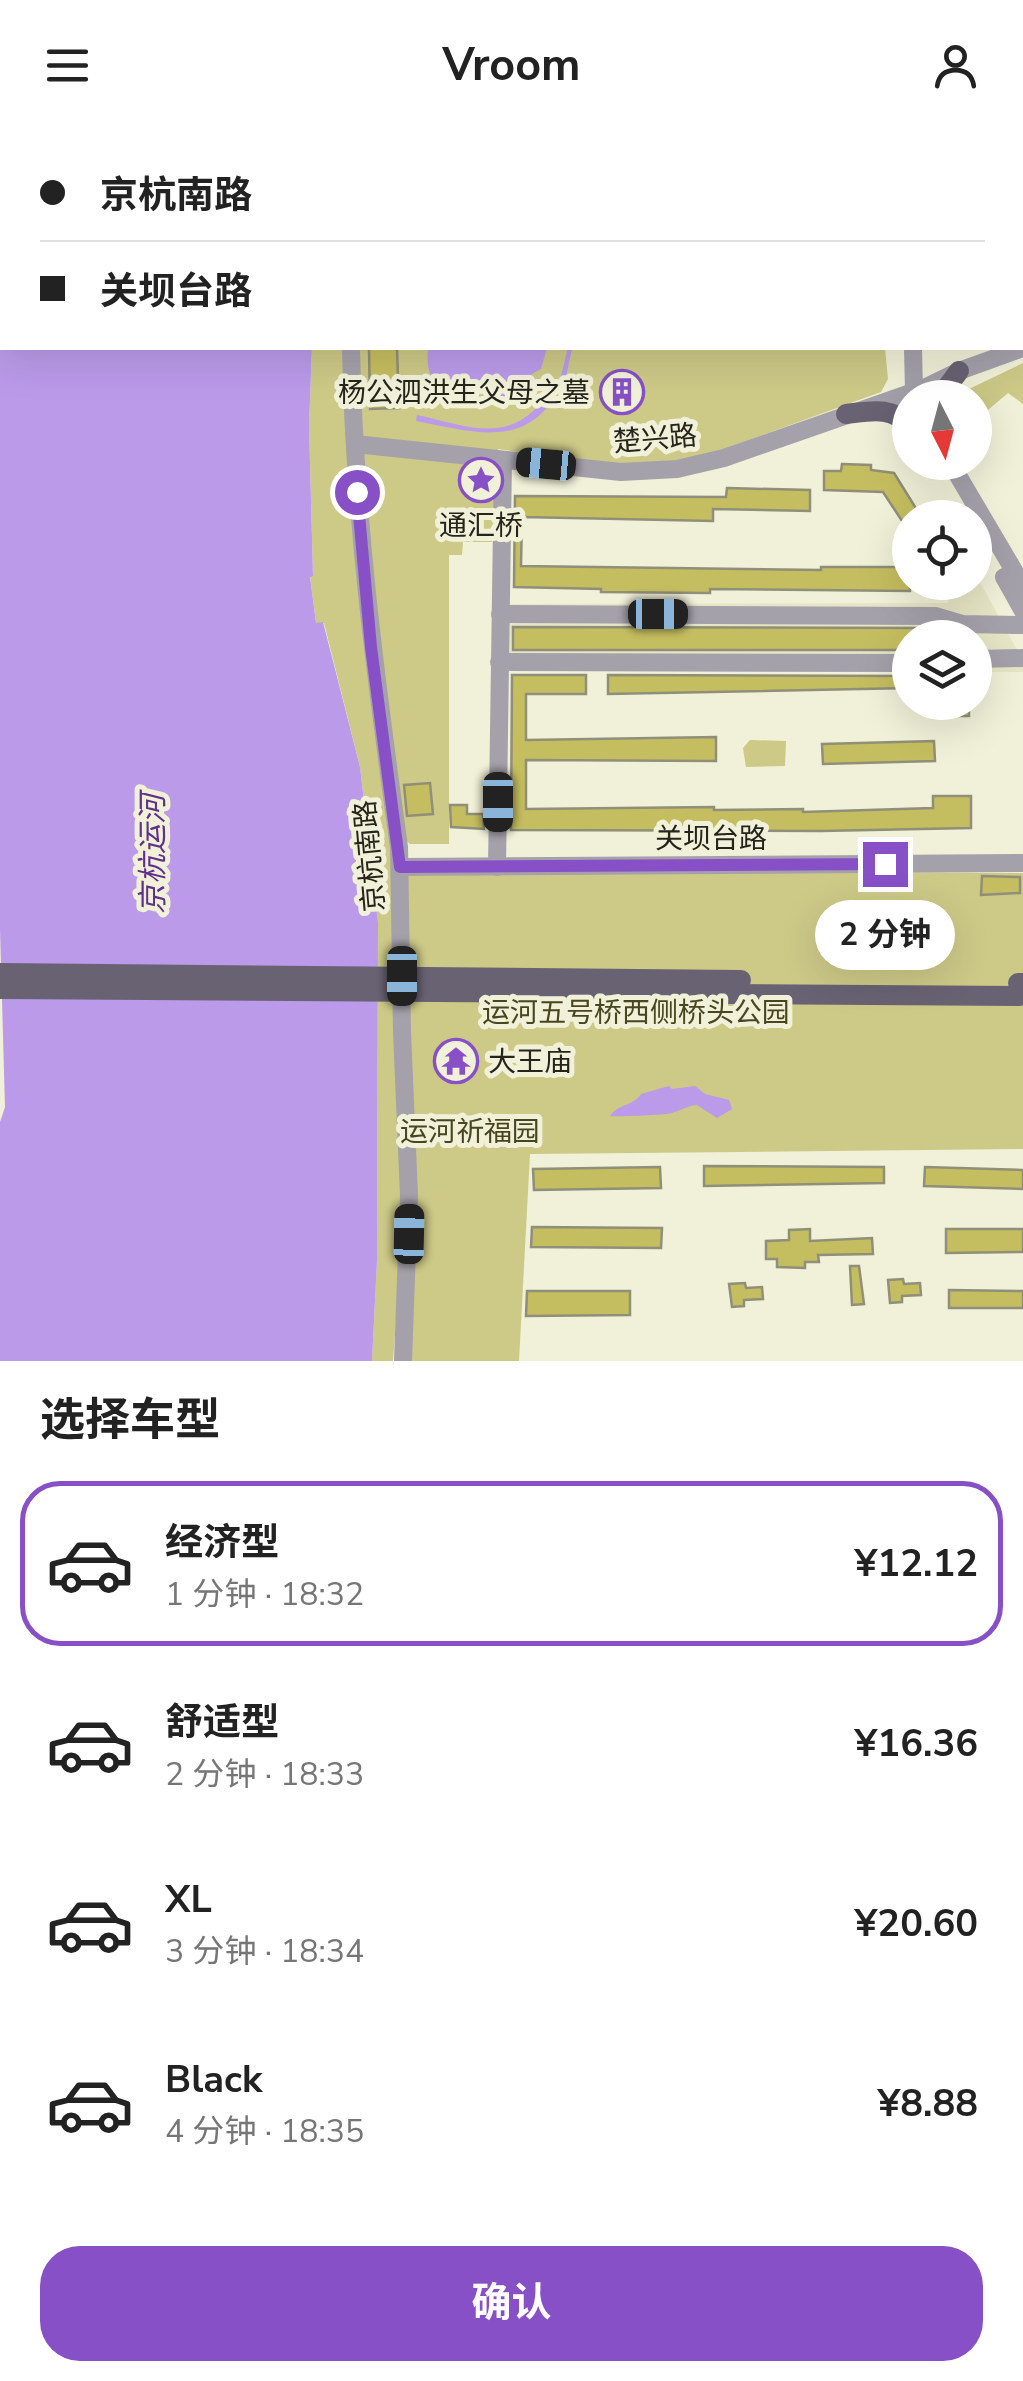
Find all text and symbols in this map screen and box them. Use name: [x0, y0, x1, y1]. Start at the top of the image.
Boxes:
text: Vroom: [442, 35, 581, 96]
icon: menu: [40, 38, 95, 93]
icon: person: [928, 38, 983, 93]
text: 京杭南路: [100, 170, 252, 221]
text: 关坝台路: [100, 266, 252, 317]
building icon: 杨公泗洪生父母之墓: [599, 369, 645, 415]
place label: 杨公泗洪生父母之墓: [338, 374, 590, 412]
north arrow: [892, 380, 992, 480]
map controls: [892, 380, 992, 720]
street label: 楚兴路: [612, 416, 699, 462]
car: [515, 446, 577, 482]
place icon: 通汇桥: [458, 457, 504, 503]
route start: [335, 470, 380, 515]
button: locate: [892, 500, 992, 600]
place label: 通汇桥: [439, 507, 523, 545]
car: [628, 599, 688, 629]
button: layers: [892, 620, 992, 720]
car: [483, 772, 513, 832]
water label: 京杭运河: [133, 789, 174, 914]
street label: 京杭南路: [346, 798, 394, 913]
street label: 关坝台路: [655, 820, 767, 858]
route end: [863, 842, 908, 887]
callout: 2 分钟: [815, 899, 955, 969]
text: 2 分钟: [839, 913, 931, 956]
car: [387, 946, 417, 1006]
park label: 运河五号桥西侧桥头公园: [482, 994, 790, 1032]
temple icon: 大王庙: [433, 1038, 479, 1084]
place label: 大王庙: [488, 1043, 572, 1081]
park label: 运河祈福园: [400, 1113, 540, 1151]
car: [393, 1204, 425, 1264]
text: 选择车型: [40, 1390, 220, 1451]
text: 经济型: [165, 1517, 279, 1568]
icon: car: [45, 1519, 135, 1609]
text: ¥12.12: [855, 1538, 978, 1589]
text: 1 分钟 · 18:32: [165, 1573, 364, 1616]
text: 舒适型: [165, 1697, 279, 1748]
icon: car: [45, 1699, 135, 1789]
text: ¥16.36: [855, 1718, 978, 1769]
text: 2 分钟 · 18:33: [165, 1753, 364, 1796]
text: XL: [165, 1874, 212, 1925]
icon: car: [45, 1879, 135, 1969]
text: ¥20.60: [855, 1898, 978, 1949]
text: 3 分钟 · 18:34: [165, 1930, 364, 1973]
text: Black: [165, 2054, 262, 2105]
icon: car: [45, 2059, 135, 2149]
text: ¥8.88: [877, 2078, 978, 2129]
text: 4 分钟 · 18:35: [165, 2110, 364, 2153]
button: 确认: [40, 2246, 983, 2361]

